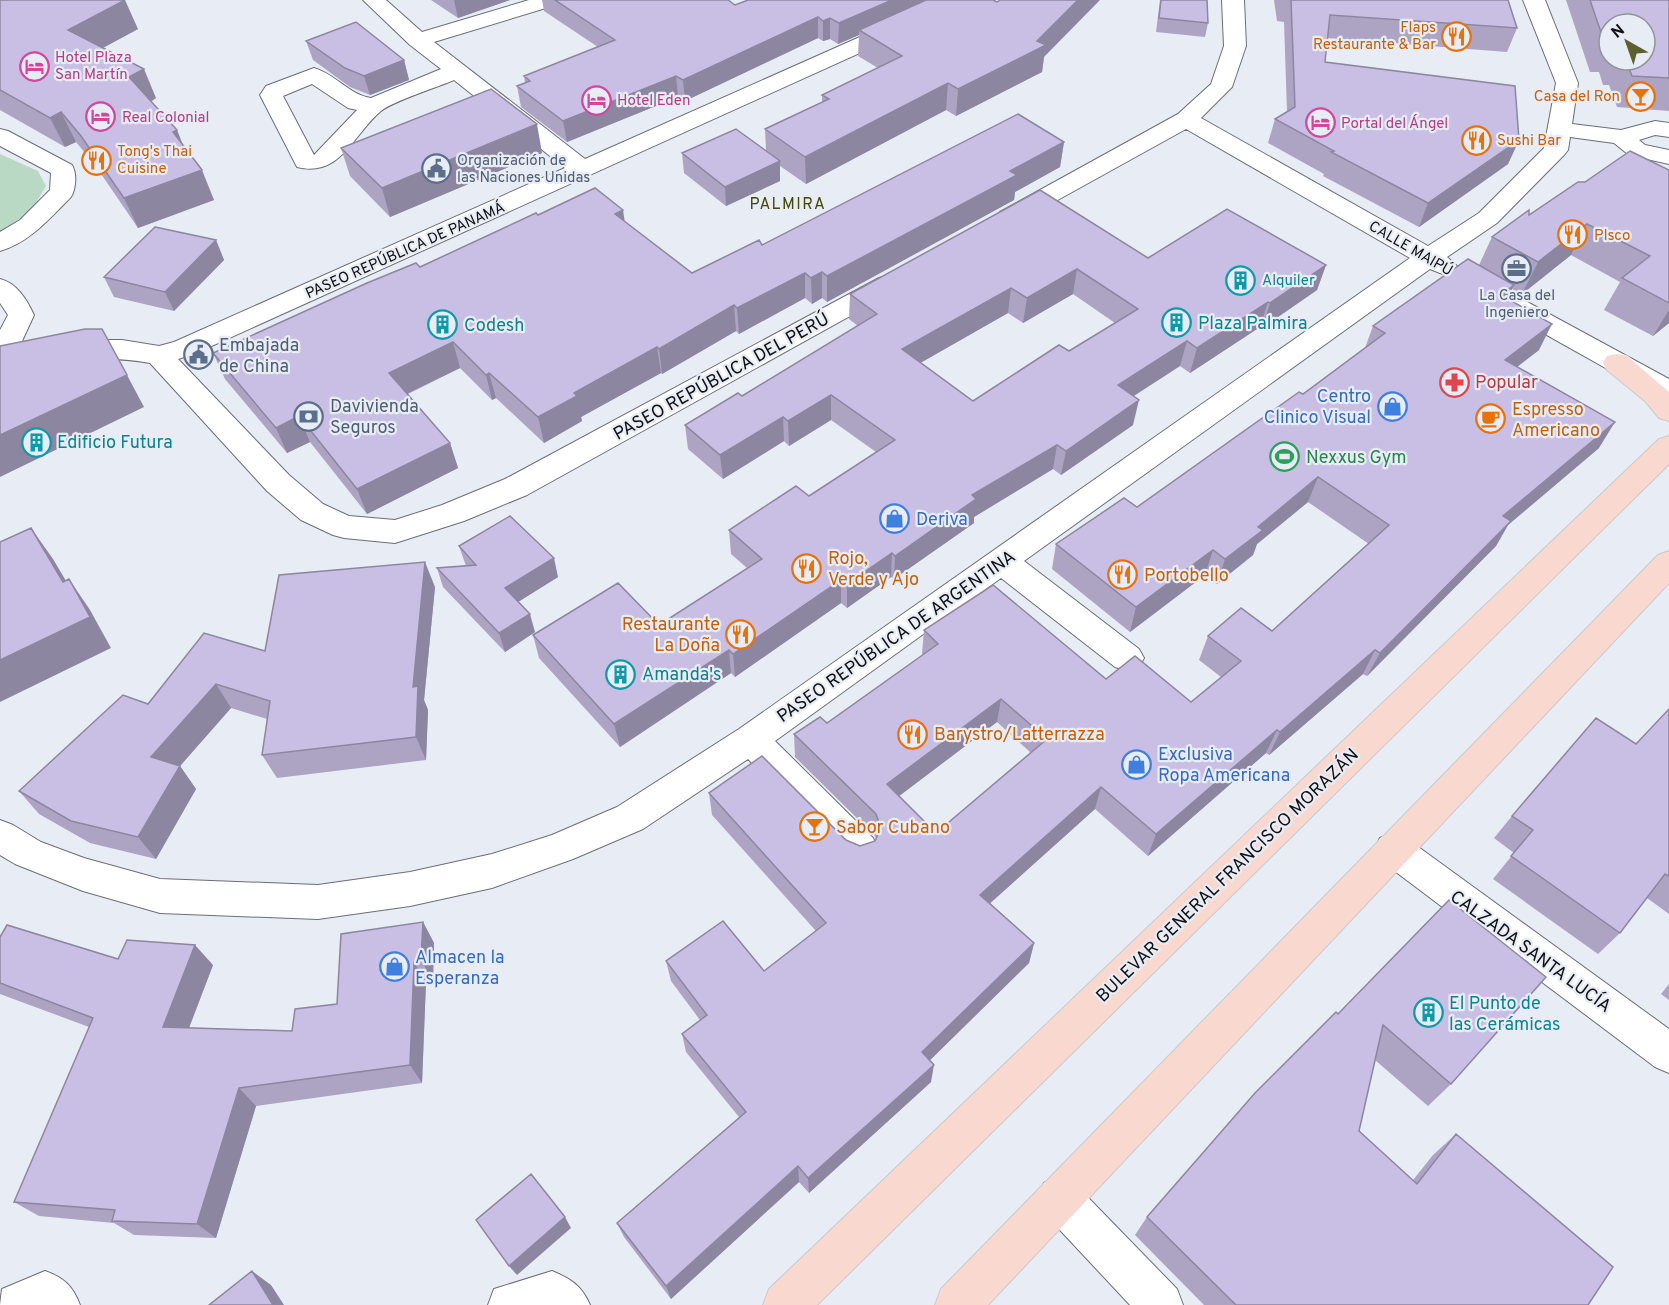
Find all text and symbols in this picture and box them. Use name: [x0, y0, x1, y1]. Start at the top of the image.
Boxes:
north arrow: [1597, 12, 1657, 72]
place label: Flaps Restaurante & Bar: [1313, 19, 1436, 55]
restaurant icon: Flaps Restaurante & Bar: [1441, 20, 1473, 52]
text: N: [1608, 21, 1629, 43]
place label: Hotel Plaza San Martín: [55, 49, 132, 85]
hotel icon: Hotel Plaza San Martín: [18, 50, 50, 82]
bar icon: Casa del Ron: [1625, 80, 1657, 112]
hotel icon: Hotel Eden: [580, 84, 612, 116]
place label: Casa del Ron: [1534, 88, 1620, 107]
place label: Hotel Eden: [617, 92, 690, 111]
hotel icon: Real Colonial: [85, 101, 117, 133]
hotel icon: Portal del Ángel: [1304, 107, 1336, 139]
place label: Real Colonial: [122, 109, 209, 128]
place label: Portal del Ángel: [1341, 114, 1448, 134]
restaurant icon: Sushi Bar: [1460, 124, 1492, 156]
place label: Sushi Bar: [1497, 132, 1561, 151]
place label: Tong's Thai Cuisine: [117, 143, 192, 179]
restaurant icon: Tong's Thai Cuisine: [80, 144, 112, 176]
place label: Organización de las Naciones Unidas: [457, 152, 590, 188]
public building icon: Organización de las Naciones Unidas: [420, 153, 452, 185]
district label: PALMIRA: [750, 195, 826, 215]
street label: PASEO REPÚBLICA DE PANAMÁ: [302, 197, 508, 304]
street label: CALLE MAIPÚ: [1365, 216, 1457, 281]
restaurant icon: PIsco: [1557, 219, 1589, 251]
place label: PIsco: [1594, 227, 1630, 246]
office icon: La Casa del Ingeniero: [1501, 252, 1533, 284]
building icon: Alquiler: [1225, 264, 1257, 296]
place label: Alquiler: [1262, 272, 1315, 291]
place label: La Casa del Ingeniero: [1479, 287, 1555, 323]
street label: PASEO REPÚBLICA DEL PERÚ: [609, 307, 834, 446]
building icon: Plaza Palmira: [1161, 307, 1193, 339]
building icon: Codesh: [427, 309, 459, 341]
place label: Plaza Palmira: [1198, 313, 1307, 336]
place label: Codesh: [464, 315, 524, 338]
place label: Embajada de China: [219, 335, 299, 379]
public building icon: Embajada de China: [182, 339, 214, 371]
pharmacy icon: Popular: [1438, 366, 1470, 398]
place label: Popular: [1475, 372, 1538, 395]
place label: Centro Clinico Visual: [1264, 386, 1371, 430]
shop icon: Centro Clinico Visual: [1376, 390, 1408, 422]
place label: Davivienda Seguros: [330, 396, 419, 440]
place label: Espresso Americano: [1512, 399, 1600, 443]
bank icon: Davivienda Seguros: [293, 400, 325, 432]
cafe icon: Espresso Americano: [1475, 403, 1507, 435]
building icon: Edificio Futura: [20, 426, 52, 458]
place label: Edificio Futura: [57, 432, 173, 455]
sports icon: Nexxus Gym: [1269, 441, 1301, 473]
place label: Nexxus Gym: [1306, 447, 1407, 470]
shop icon: Deriva: [879, 503, 911, 535]
place label: Deriva: [916, 509, 968, 532]
street label: PASEO REPÚBLICA DE ARGENTINA: [772, 544, 1021, 729]
place label: Rojo, Verde y Ajo: [828, 548, 919, 592]
restaurant icon: Rojo, Verde y Ajo: [791, 552, 823, 584]
restaurant icon: Portobello: [1107, 559, 1139, 591]
place label: Portobello: [1144, 565, 1229, 588]
place label: Restaurante La Doña: [622, 614, 720, 658]
restaurant icon: Restaurante La Doña: [725, 618, 757, 650]
building icon: Amanda's: [605, 658, 637, 690]
place label: Amanda's: [642, 664, 722, 687]
restaurant icon: Barystro/Latterrazza: [897, 718, 929, 750]
place label: Barystro/Latterrazza: [934, 724, 1105, 747]
street label: BULEVAR GENERAL FRANCISCO MORAZÁN: [1091, 743, 1364, 1008]
place label: Exclusiva Ropa Americana: [1158, 744, 1290, 788]
shop icon: Exclusiva Ropa Americana: [1121, 748, 1153, 780]
bar icon: Sabor Cubano: [799, 811, 831, 843]
place label: Sabor Cubano: [836, 817, 950, 840]
street label: CALZADA SANTA LUCÍA: [1445, 884, 1616, 1018]
place label: Almacen la Esperanza: [415, 947, 505, 991]
shop icon: Almacen la Esperanza: [378, 951, 410, 983]
place label: El Punto de las Cerámicas: [1449, 993, 1560, 1037]
building icon: El Punto de las Cerámicas: [1412, 997, 1444, 1029]

